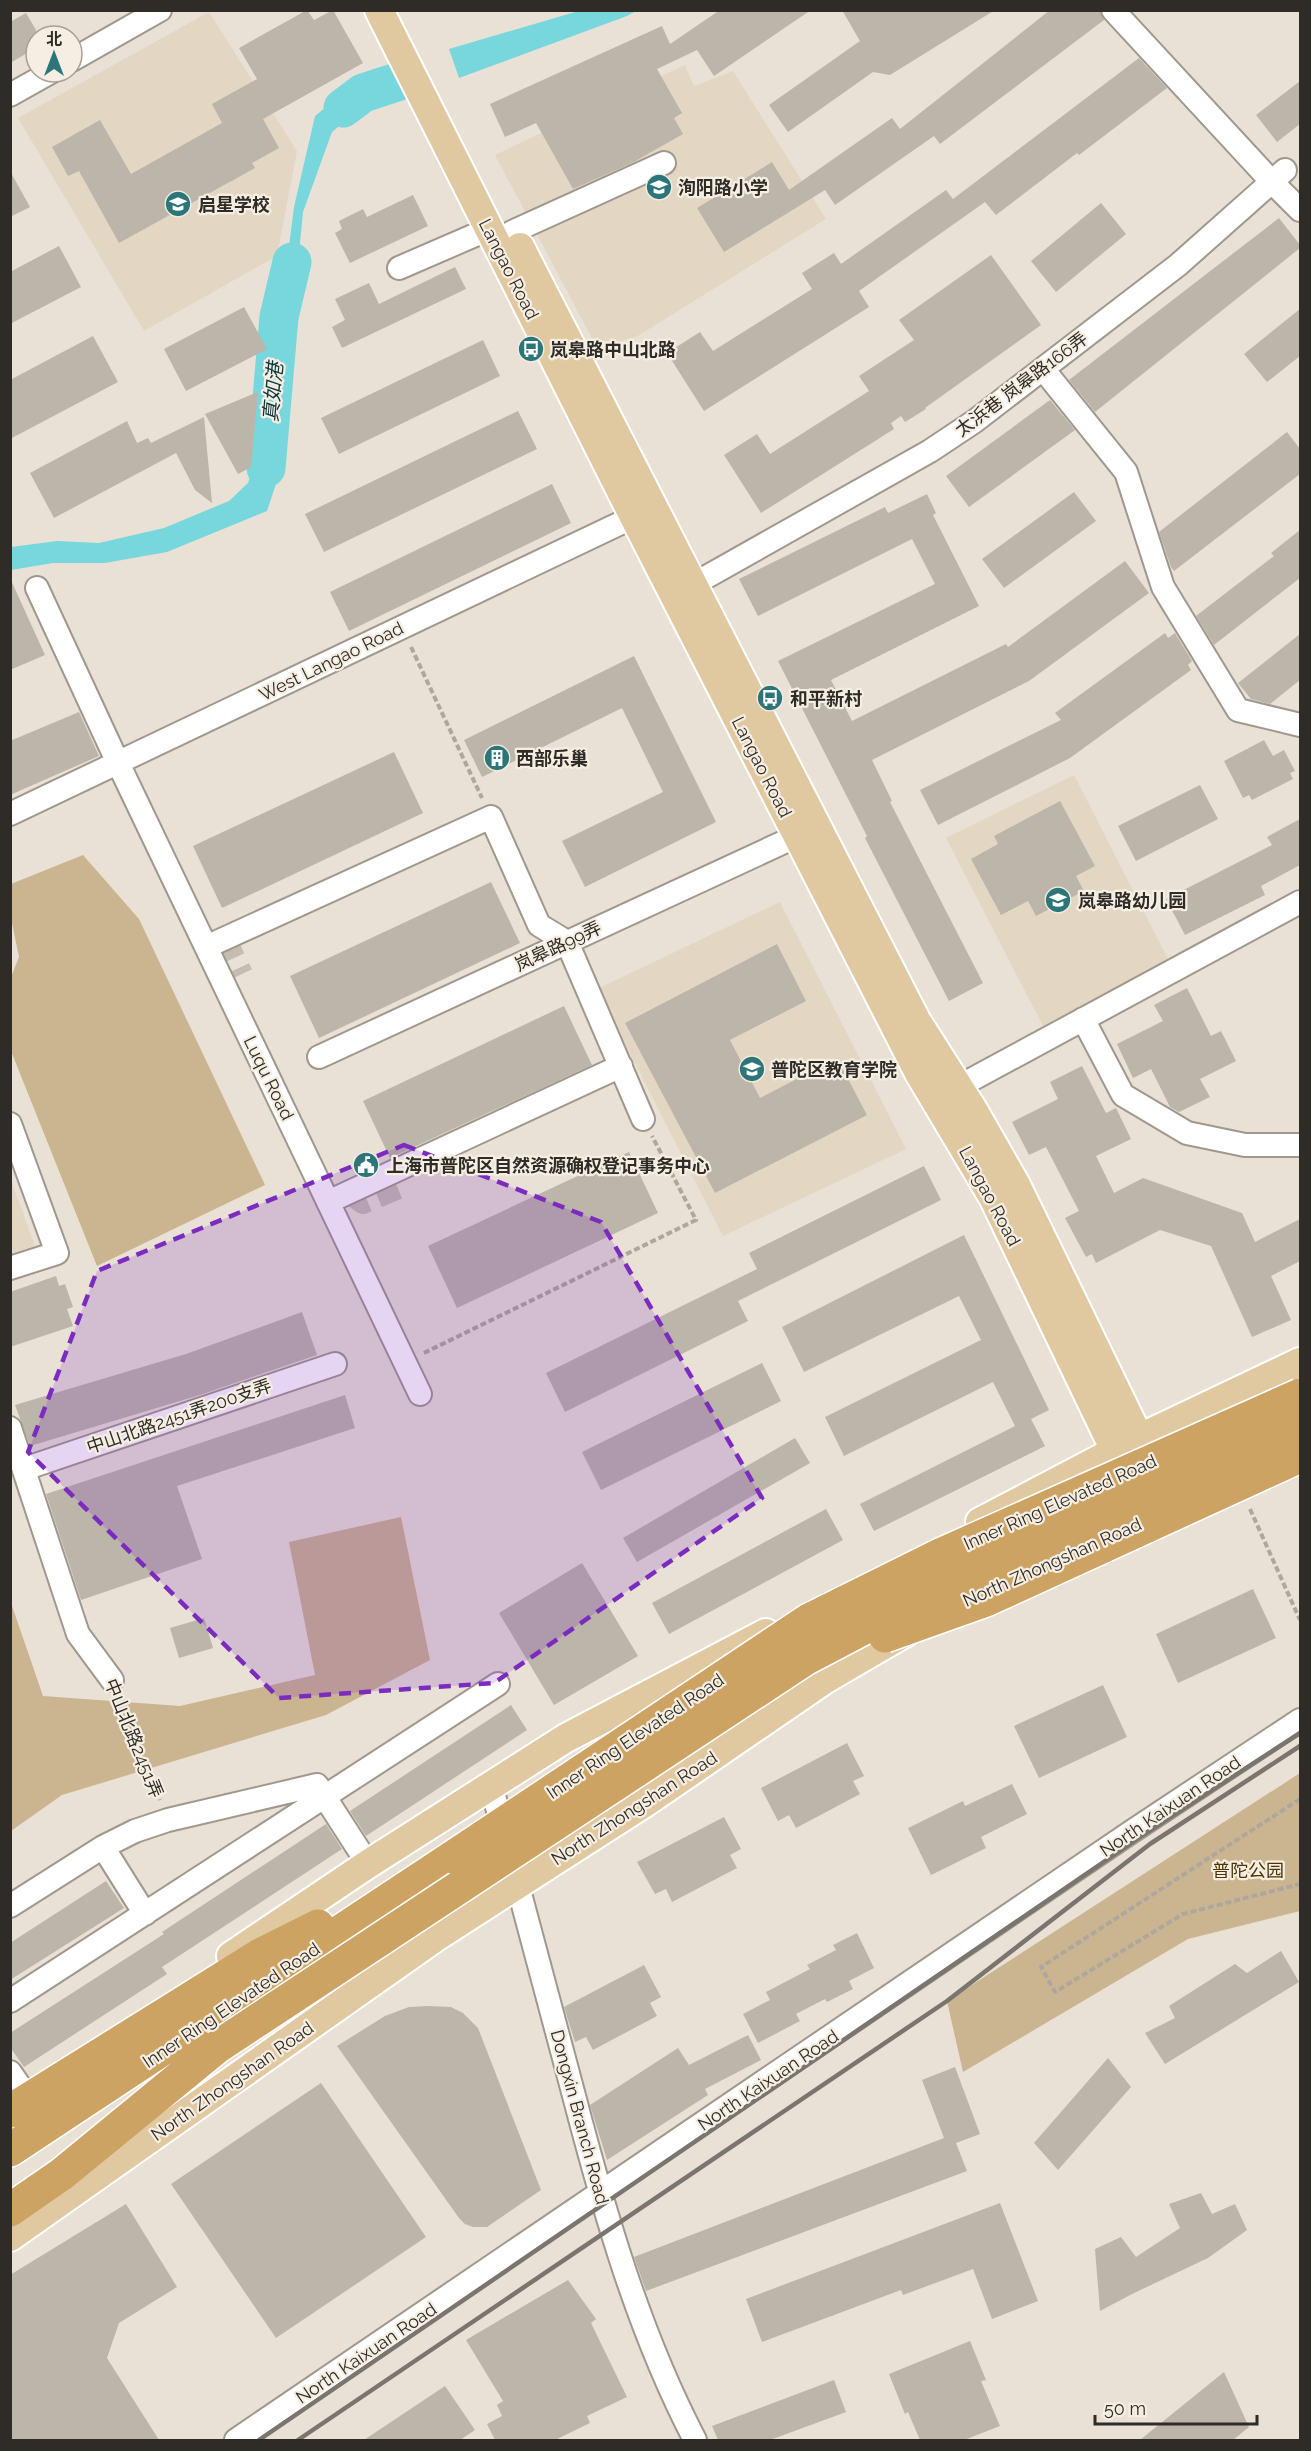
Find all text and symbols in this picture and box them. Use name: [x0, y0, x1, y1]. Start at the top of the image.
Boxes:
north arrow: [24, 24, 84, 84]
text: 北: [46, 30, 62, 49]
school or university icon: 洵阳路小学: [644, 172, 674, 202]
place label: 洵阳路小学: [678, 177, 768, 198]
school or university icon: 启星学校: [163, 189, 193, 219]
place label: 启星学校: [198, 194, 270, 215]
street label: Langao Road: [475, 215, 543, 323]
street label: 太浜巷 岚皋路166弄: [951, 327, 1091, 441]
bus stop icon: 岚皋路中山北路: [516, 334, 546, 364]
place label: 岚皋路中山北路: [550, 339, 676, 360]
water label: 真如港: [258, 358, 288, 423]
street label: West Langao Road: [256, 617, 406, 705]
bus stop icon: 和平新村: [755, 683, 785, 713]
place label: 和平新村: [790, 688, 862, 709]
street label: Langao Road: [728, 713, 796, 821]
building icon: 西部乐巢: [482, 743, 512, 773]
place label: 西部乐巢: [516, 748, 588, 769]
school or university icon: 岚皋路幼儿园: [1043, 885, 1073, 915]
place label: 岚皋路幼儿园: [1078, 890, 1186, 911]
street label: 岚皋路99弄: [511, 917, 605, 975]
street label: Luqu Road: [240, 1033, 298, 1123]
school or university icon: 普陀区教育学院: [737, 1054, 767, 1084]
place label: 普陀区教育学院: [771, 1059, 897, 1080]
street label: Langao Road: [955, 1142, 1025, 1250]
public building icon: 上海市普陀区自然资源确权登记事务中心: [351, 1150, 381, 1180]
place label: 上海市普陀区自然资源确权登记事务中心: [386, 1155, 710, 1176]
street label: 中山北路2451弄200支弄: [84, 1374, 274, 1458]
street label: Inner Ring Elevated Road: [960, 1450, 1160, 1554]
street label: North Zhongshan Road: [959, 1513, 1145, 1611]
street label: Inner Ring Elevated Road: [543, 1669, 727, 1803]
street label: 中山北路2451弄: [101, 1675, 167, 1801]
street label: North Zhongshan Road: [547, 1747, 721, 1869]
street label: North Kaixuan Road: [1096, 1751, 1244, 1861]
park label: 普陀公园: [1212, 1860, 1284, 1881]
street label: Inner Ring Elevated Road: [139, 1938, 323, 2072]
street label: North Zhongshan Road: [147, 2017, 317, 2145]
street label: North Kaixuan Road: [694, 2025, 842, 2135]
street label: Dongxin Branch Road: [547, 2027, 613, 2207]
street label: North Kaixuan Road: [292, 2298, 440, 2408]
scale bar: [1095, 2388, 1257, 2426]
text: 50 m: [1104, 2398, 1146, 2419]

